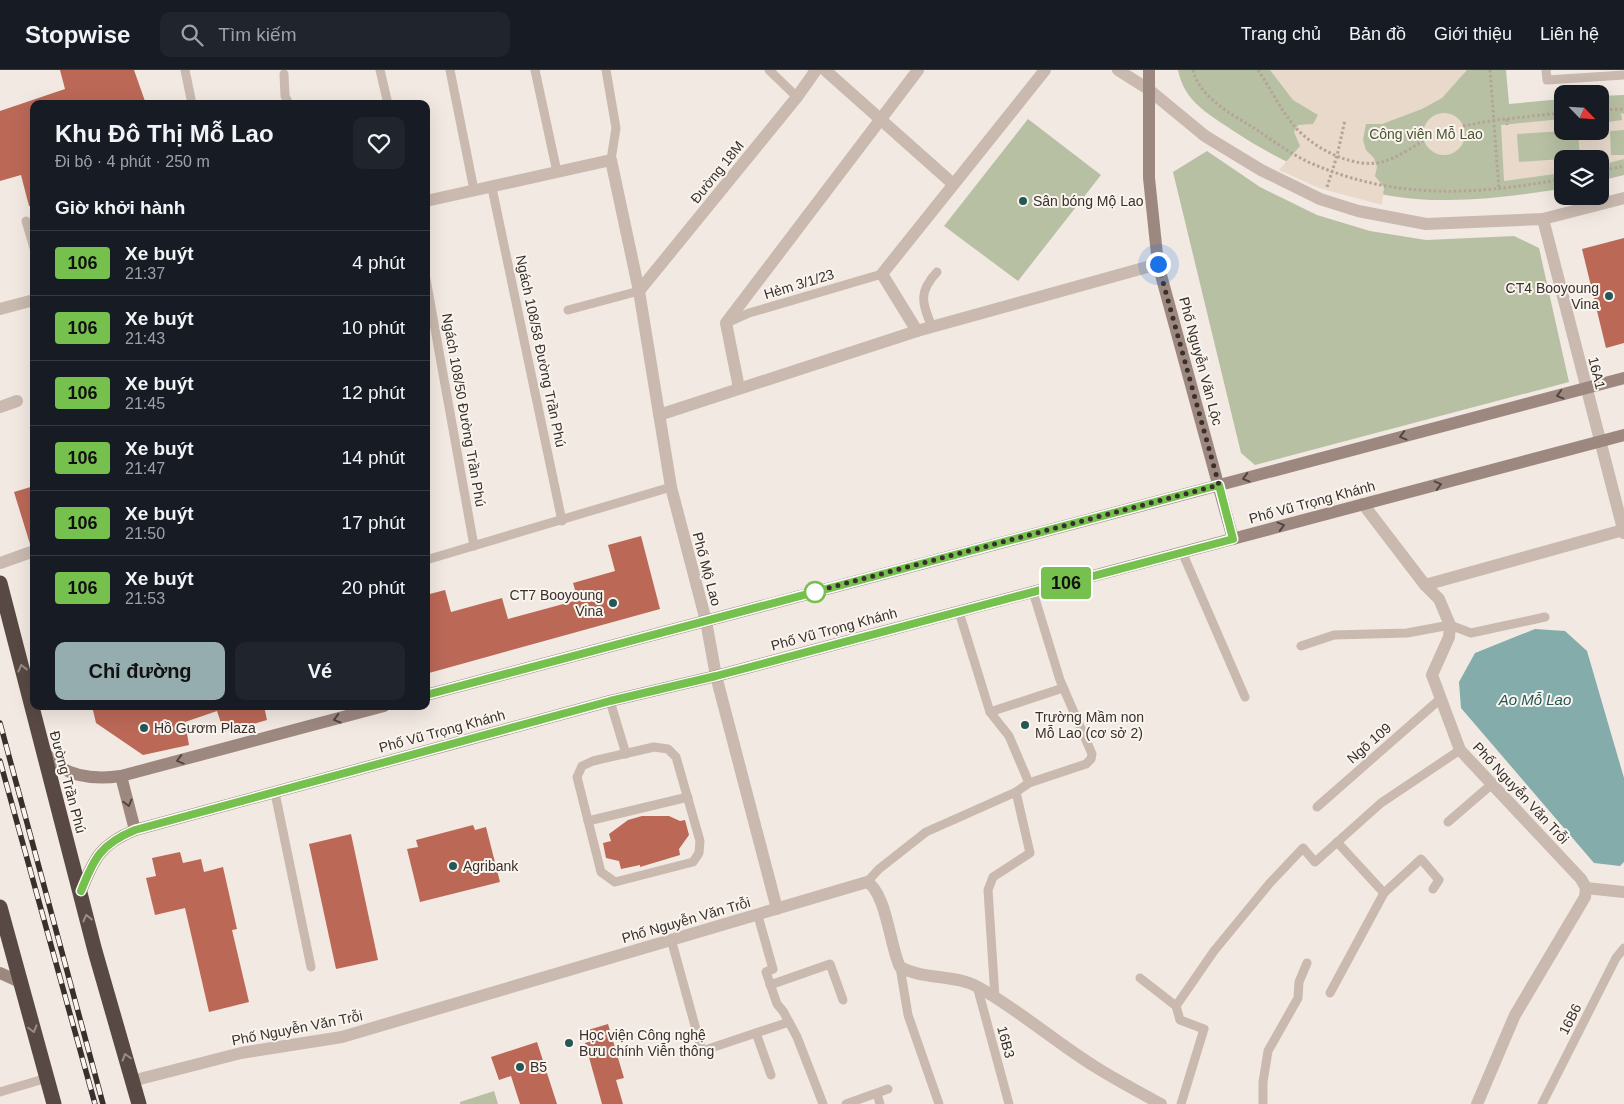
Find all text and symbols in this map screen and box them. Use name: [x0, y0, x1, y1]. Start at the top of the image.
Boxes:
search box: [160, 12, 510, 57]
text: Stopwise: [25, 21, 130, 48]
icon: search: [178, 21, 206, 49]
text: Tìm kiếm: [218, 24, 296, 45]
text: Trang chủ: [1241, 24, 1321, 44]
text: Bản đồ: [1349, 24, 1406, 44]
text: Giới thiệu: [1434, 24, 1512, 44]
text: Liên hệ: [1540, 24, 1599, 44]
north arrow: [1554, 85, 1609, 140]
map controls: [1554, 85, 1609, 205]
button: heart: [353, 117, 405, 169]
text: Khu Đô Thị Mỗ Lao: [55, 120, 274, 147]
park label: Công viên Mỗ Lao: [1369, 126, 1483, 142]
street label: Đường 18M: [687, 138, 747, 206]
button: layers: [1554, 150, 1609, 205]
text: Đi bộ · 4 phút · 250 m: [55, 153, 210, 170]
place label: Sân bóng Mộ Lao: [1033, 193, 1144, 209]
marker: Sân bóng Mộ Lao: [1017, 195, 1029, 207]
text: Giờ khởi hành: [55, 197, 185, 218]
text: Xe buýt: [125, 243, 194, 264]
text: 4 phút: [352, 252, 405, 273]
your location: [1146, 252, 1171, 277]
text: 106: [67, 253, 98, 273]
street label: Ngách 108/58 Đường Trần Phú: [513, 253, 569, 449]
text: 21:37: [125, 265, 165, 282]
street label: Hẻm 3/1/23: [762, 266, 836, 302]
place label: CT4 Booyoung Vina: [1506, 280, 1599, 312]
marker: CT4 Booyoung Vina: [1603, 290, 1615, 302]
street label: Phố Nguyễn Văn Lộc: [1176, 295, 1226, 427]
text: Xe buýt: [125, 308, 194, 329]
street label: Ngách 108/50 Đường Trần Phú: [439, 312, 489, 508]
text: 10 phút: [342, 317, 405, 338]
text: 106: [67, 318, 98, 338]
text: 21:43: [125, 330, 165, 347]
street label: 16A1: [1585, 355, 1609, 391]
text: Xe buýt: [125, 373, 194, 394]
text: 12 phút: [342, 382, 405, 403]
text: 106: [67, 383, 98, 403]
one-way arrow: [1556, 389, 1565, 399]
text: 21:45: [125, 395, 165, 412]
one-way arrow: [1398, 430, 1407, 441]
text: Xe buýt: [125, 438, 194, 459]
text: 14 phút: [342, 447, 405, 468]
text: 106: [67, 448, 98, 468]
text: 21:47: [125, 460, 165, 477]
one-way arrow: [1241, 472, 1250, 483]
street label: Phố Vũ Trọng Khánh: [1247, 477, 1377, 527]
one-way arrow: [1433, 480, 1441, 490]
text: Xe buýt: [125, 503, 194, 524]
text: 17 phút: [342, 512, 405, 533]
text: 106: [67, 513, 98, 533]
one-way arrow: [1276, 522, 1284, 532]
text: 21:50: [125, 525, 165, 542]
street label: Phố Mộ Lao: [690, 530, 725, 608]
line badge: 106: [1037, 567, 1095, 599]
text: Xe buýt: [125, 568, 194, 589]
text: 106: [1051, 573, 1081, 593]
text: 20 phút: [342, 577, 405, 598]
text: 106: [67, 578, 98, 598]
unlabelled marker: [804, 581, 826, 603]
place label: CT7 Booyoung Vina: [510, 587, 603, 619]
text: 21:53: [125, 590, 165, 607]
marker: CT7 Booyoung Vina: [607, 597, 619, 609]
street label: Phố Vũ Trọng Khánh: [769, 604, 899, 654]
button: Chỉ đường: [55, 642, 225, 700]
button: Vé: [235, 642, 405, 700]
one-way arrow: [17, 664, 28, 672]
water label: Ao Mỗ Lao: [1498, 691, 1571, 708]
street label: Phố Vũ Trọng Khánh: [377, 706, 507, 756]
place label: Trường Mầm non Mỗ Lao (cơ sở 2): [1035, 709, 1144, 741]
one-way arrow: [332, 713, 341, 724]
marker: Trường Mầm non Mỗ Lao (cơ sở 2): [1019, 719, 1031, 731]
street label: Ngõ 109: [1344, 719, 1394, 766]
place label: Hồ Gươm Plaza: [154, 720, 256, 736]
marker: Hồ Gươm Plaza: [138, 722, 150, 734]
street label: Đường Trần Phú: [47, 729, 89, 835]
street label: Phố Nguyễn Văn Trỗi: [1470, 739, 1572, 847]
one-way arrow: [176, 755, 184, 765]
one-way arrow: [122, 798, 133, 807]
place label: Agribank: [463, 858, 519, 874]
marker: Agribank: [447, 860, 459, 872]
street label: Phố Nguyễn Văn Trỗi: [620, 894, 752, 946]
one-way arrow: [82, 913, 93, 922]
street label: 16B6: [1555, 1001, 1585, 1037]
street label: Phố Nguyễn Văn Trỗi: [230, 1007, 364, 1049]
one-way arrow: [27, 1024, 38, 1033]
street label: 16B3: [994, 1024, 1018, 1060]
place label: Học viện Công nghệ Bưu chính Viễn thông: [579, 1027, 714, 1059]
marker: Học viện Công nghệ Bưu chính Viễn thông: [563, 1037, 575, 1049]
one-way arrow: [121, 1054, 131, 1062]
place label: B5: [530, 1059, 547, 1075]
marker: B5: [514, 1061, 526, 1073]

